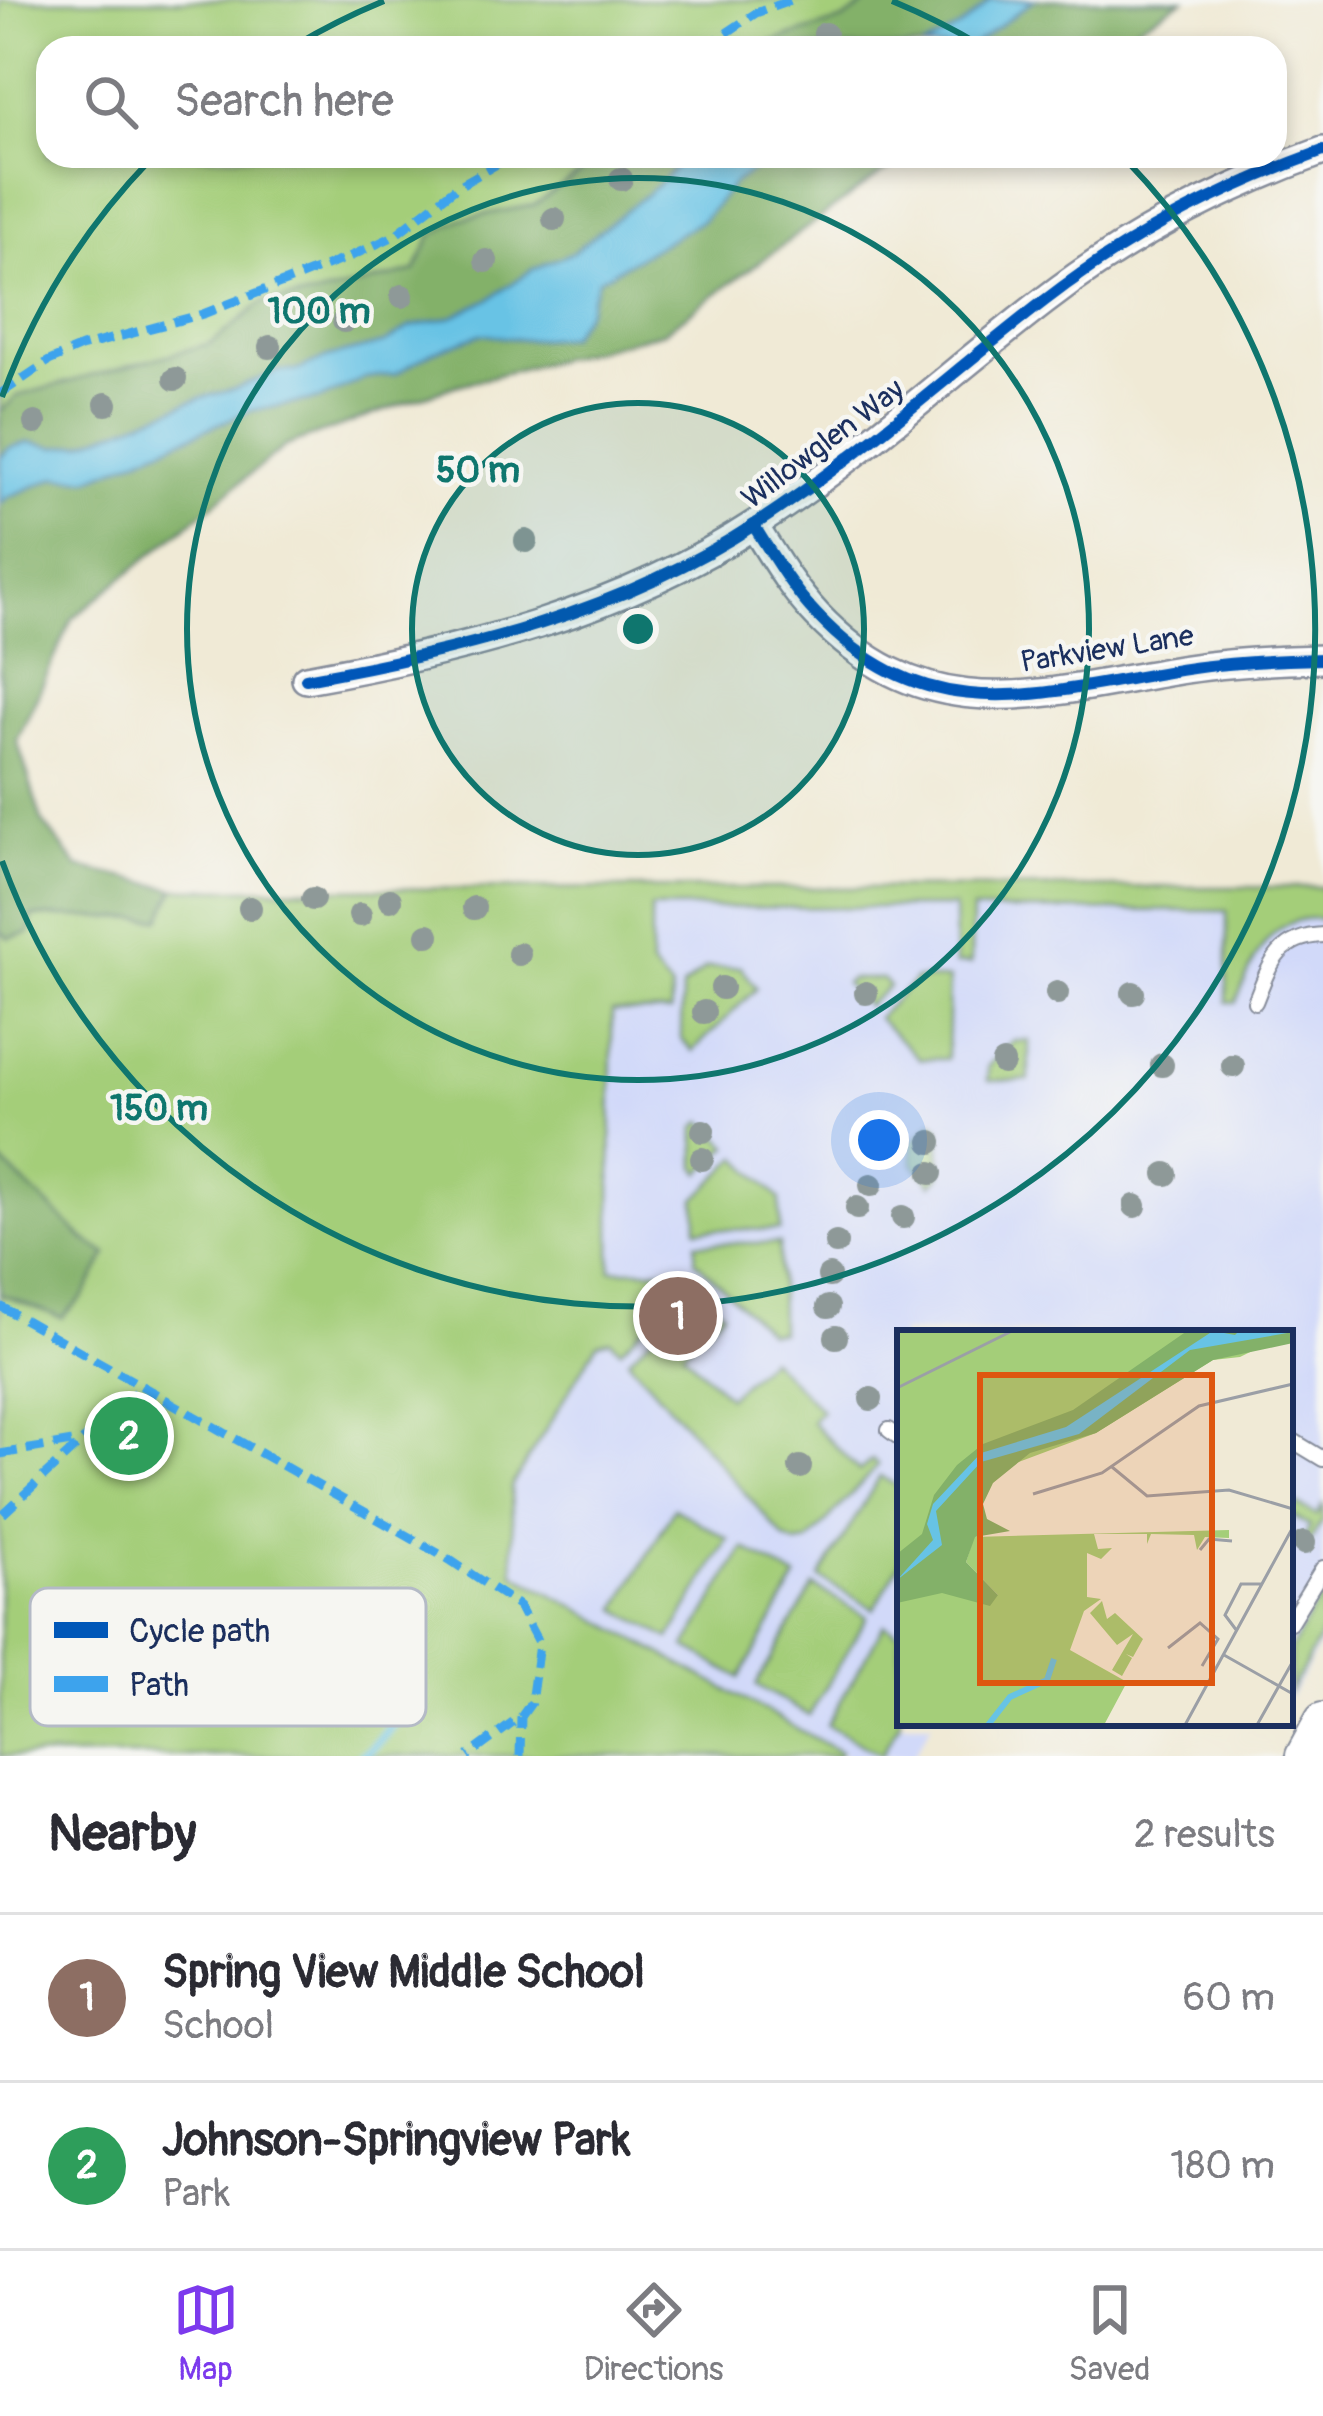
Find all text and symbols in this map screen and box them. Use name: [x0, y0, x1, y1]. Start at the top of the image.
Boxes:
search box: [36, 36, 1287, 168]
icon: search: [78, 69, 144, 135]
text: Search here: [174, 74, 394, 130]
text: 100 m: [267, 289, 371, 334]
street label: Willowglen Way: [735, 371, 912, 517]
text: 50 m: [436, 448, 520, 493]
centre of rings: [617, 608, 659, 650]
street label: Parkview Lane: [1018, 617, 1196, 681]
text: 150 m: [110, 1086, 208, 1131]
your location: [849, 1110, 909, 1170]
pin: 1: [639, 1271, 717, 1361]
inset map: [897, 1330, 1293, 1726]
pin: 2: [90, 1391, 168, 1481]
legend: [30, 1588, 426, 1726]
text: Cycle path: [129, 1611, 270, 1652]
text: Path: [129, 1665, 189, 1706]
text: Nearby: [48, 1802, 196, 1866]
text: 2 results: [1134, 1810, 1275, 1859]
text: Spring View Middle School: [162, 1945, 645, 2001]
text: 1: [79, 1973, 95, 2022]
text: 60 m: [1183, 1973, 1275, 2022]
text: School: [162, 2001, 274, 2050]
text: Johnson-Springview Park: [162, 2113, 630, 2169]
text: 2: [76, 2141, 98, 2190]
text: 180 m: [1170, 2141, 1275, 2190]
text: Park: [162, 2169, 230, 2218]
tab: Map: [173, 2277, 239, 2390]
tab: Directions: [584, 2277, 724, 2390]
tab: Saved: [1069, 2277, 1150, 2390]

